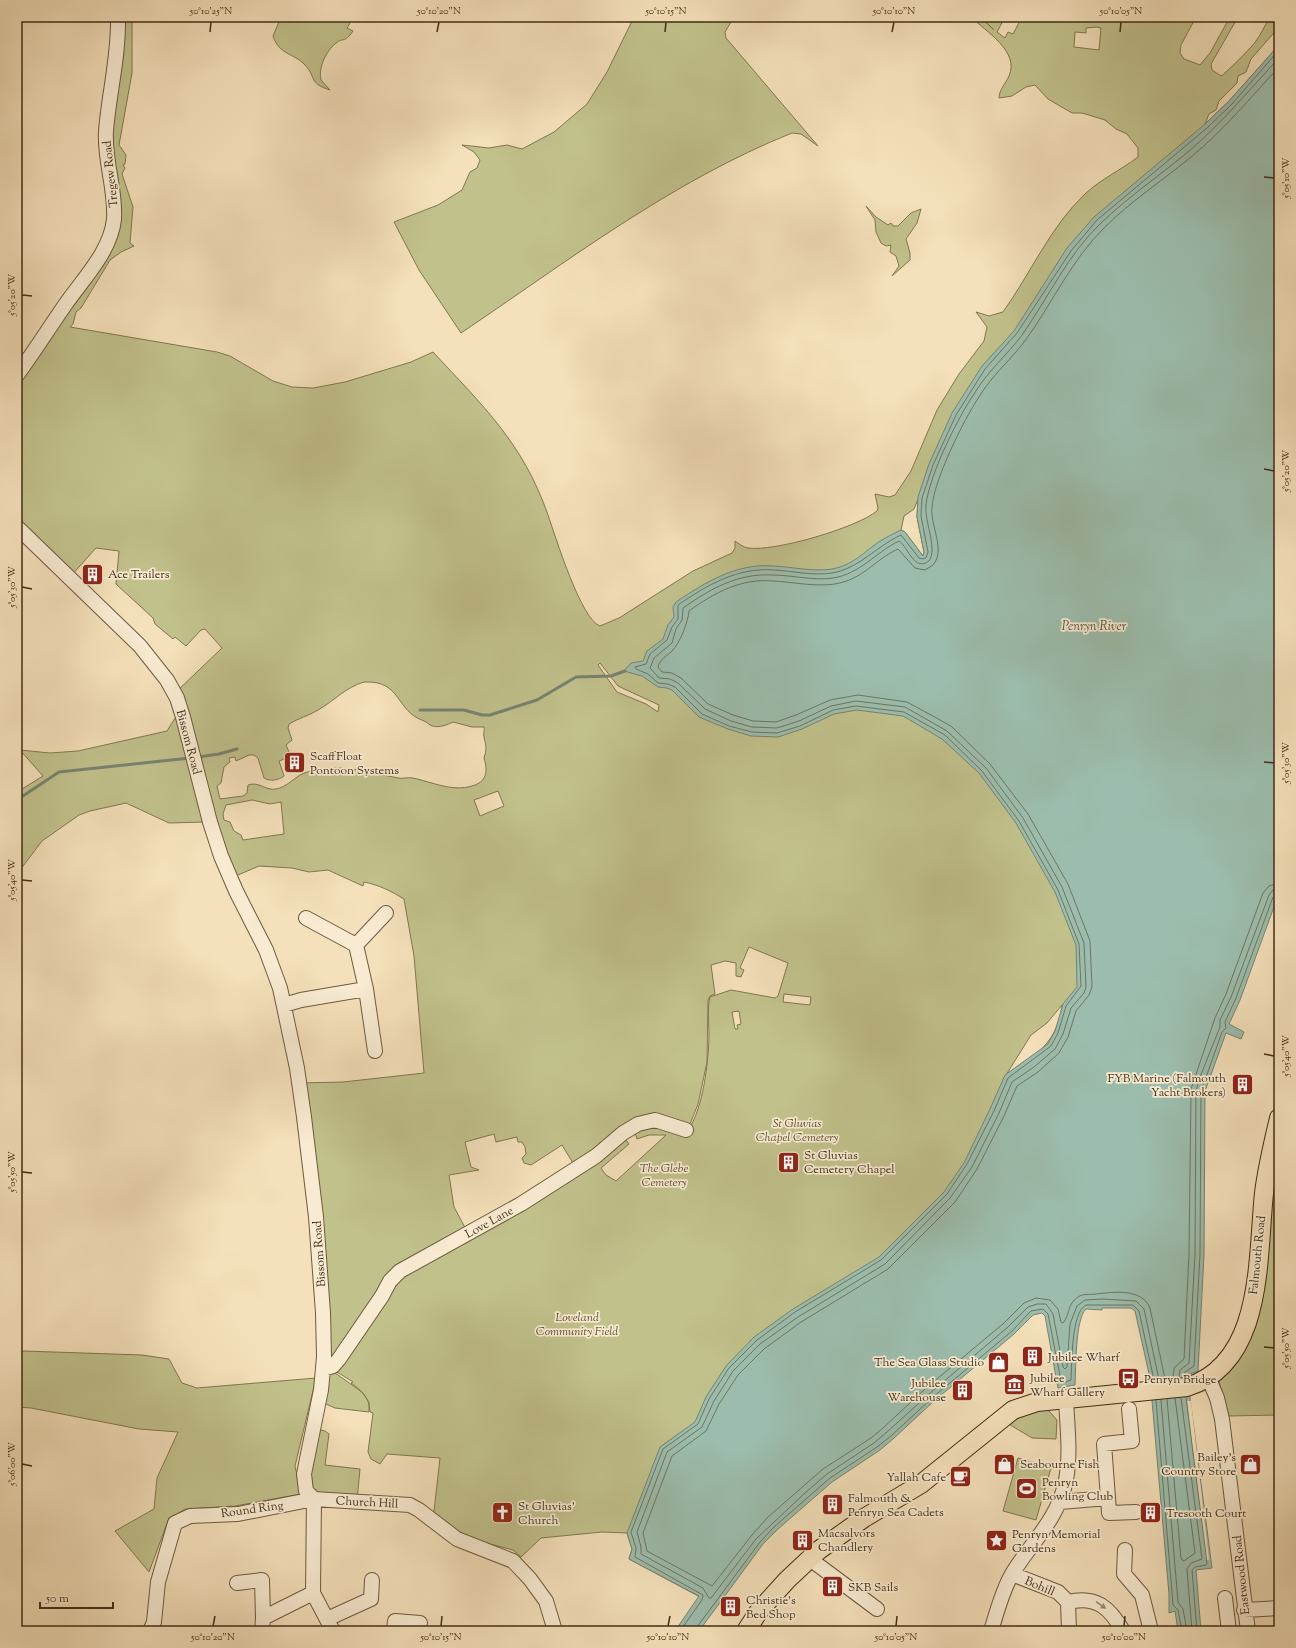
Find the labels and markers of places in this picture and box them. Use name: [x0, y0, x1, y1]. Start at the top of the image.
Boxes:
building icon: Ace Trailers: [79, 561, 105, 587]
place label: Ace Trailers: [108, 566, 170, 584]
place label: ScaffFloat Pontoon Systems: [310, 748, 399, 780]
building icon: ScaffFloat Pontoon Systems: [282, 750, 308, 776]
place label: FYB Marine (Falmouth Yacht Brokers): [1108, 1070, 1226, 1102]
building icon: FYB Marine (Falmouth Yacht Brokers): [1229, 1072, 1255, 1098]
place label: St Gluvias Cemetery Chapel: [804, 1147, 895, 1179]
building icon: St Gluvias Cemetery Chapel: [775, 1149, 801, 1175]
building icon: Jubilee Wharf: [1019, 1344, 1045, 1370]
shop icon: The Sea Glass Studio: [986, 1349, 1012, 1375]
place label: Jubilee Wharf: [1047, 1349, 1120, 1367]
place label: The Sea Glass Studio: [874, 1354, 984, 1372]
bus stop icon: Penryn Bridge: [1115, 1366, 1141, 1392]
place label: Jubilee Wharf Gallery: [1029, 1370, 1105, 1402]
place label: Penryn Bridge: [1144, 1371, 1217, 1389]
museum icon: Jubilee Wharf Gallery: [1001, 1372, 1027, 1398]
place label: Jubilee Warehouse: [887, 1375, 946, 1407]
building icon: Jubilee Warehouse: [949, 1377, 975, 1403]
place label: Bailey's Country Store: [1161, 1449, 1236, 1481]
shop icon: Seabourne Fish: [991, 1451, 1017, 1477]
shop icon: Bailey's Country Store: [1238, 1451, 1264, 1477]
place label: Seabourne Fish: [1020, 1456, 1099, 1474]
cafe icon: Yallah Cafe: [948, 1464, 974, 1490]
place label: Yallah Cafe: [886, 1469, 946, 1487]
place label: Penryn Bowling Club: [1042, 1474, 1114, 1506]
sports icon: Penryn Bowling Club: [1014, 1476, 1040, 1502]
place label: Falmouth & Penryn Sea Cadets: [848, 1490, 944, 1522]
building icon: Falmouth & Penryn Sea Cadets: [819, 1492, 845, 1518]
place label: St Gluvias' Church: [518, 1498, 575, 1530]
church icon: St Gluvias' Church: [490, 1500, 516, 1526]
building icon: Tresooth Court: [1137, 1500, 1163, 1526]
place label: Tresooth Court: [1166, 1505, 1246, 1523]
place label: Macsalvors Chandlery: [818, 1525, 875, 1557]
place label: Penryn Memorial Gardens: [1012, 1526, 1101, 1558]
building icon: Macsalvors Chandlery: [790, 1527, 816, 1553]
place icon: Penryn Memorial Gardens: [983, 1528, 1009, 1554]
building icon: SKB Sails: [820, 1574, 846, 1600]
place label: SKB Sails: [848, 1579, 898, 1597]
place label: Christie's Bed Shop: [746, 1592, 796, 1624]
building icon: Christie's Bed Shop: [718, 1594, 744, 1620]

